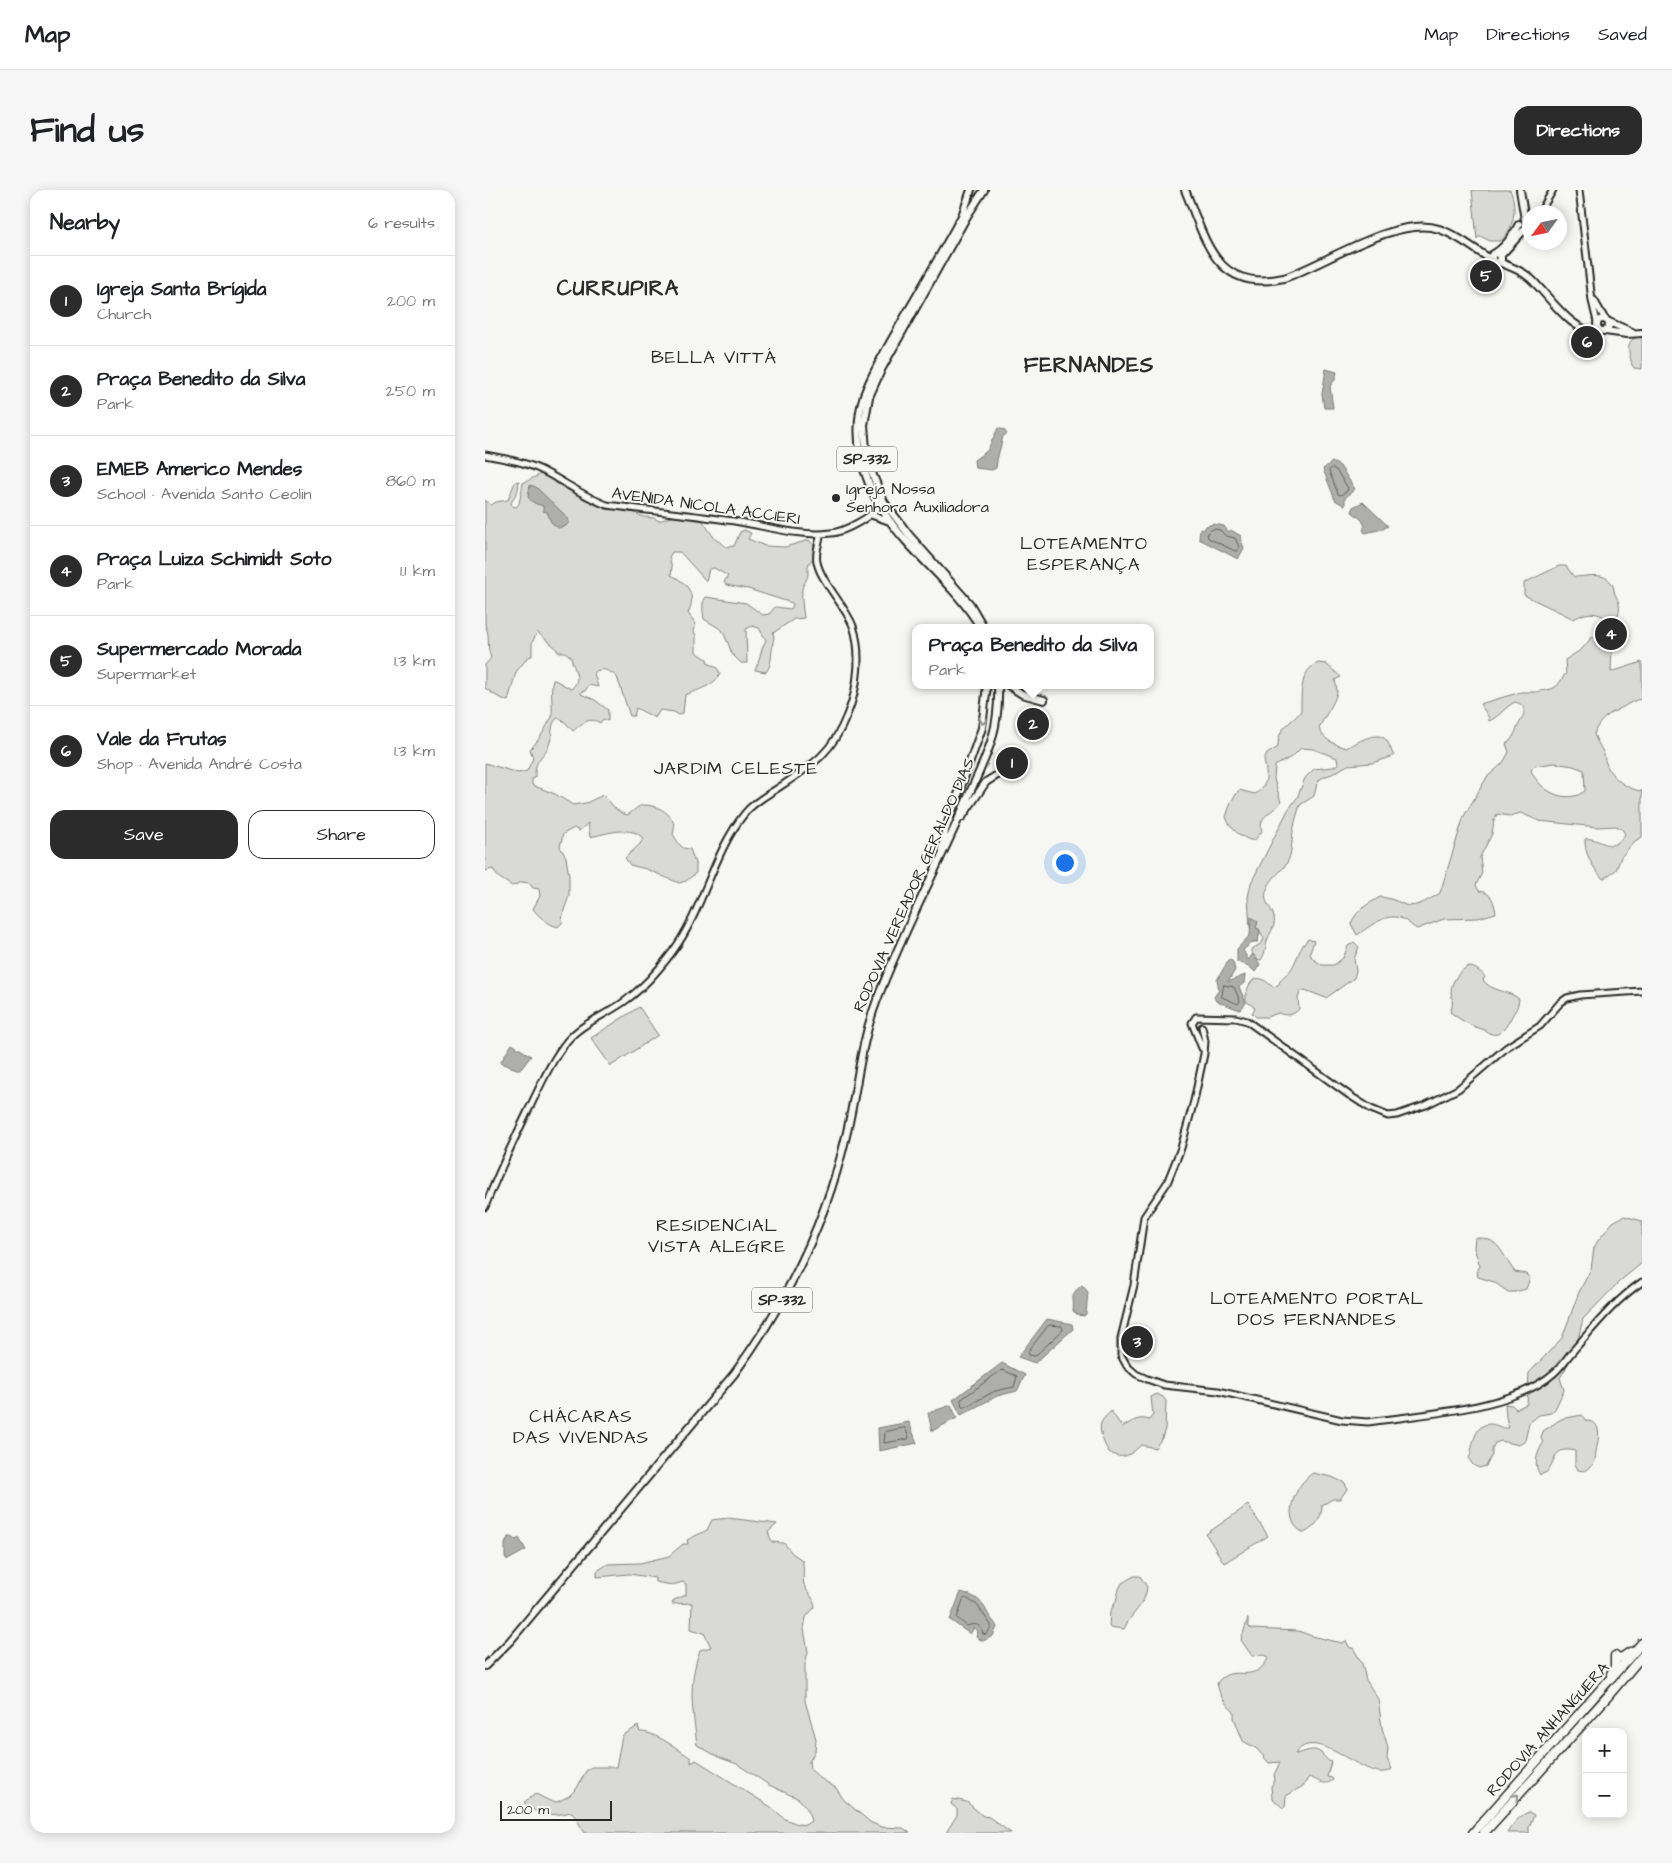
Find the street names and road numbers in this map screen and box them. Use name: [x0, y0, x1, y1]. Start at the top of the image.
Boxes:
road number: SP-332: [837, 446, 897, 472]
street label: AVENIDA NICOLA ACCIERI: [610, 482, 802, 530]
street label: RODOVIA VEREADOR GERALDO DIAS: [848, 754, 980, 1016]
road number: SP-332: [752, 1288, 812, 1312]
street label: RODOVIA ANHANGUERA: [1482, 1657, 1614, 1801]

